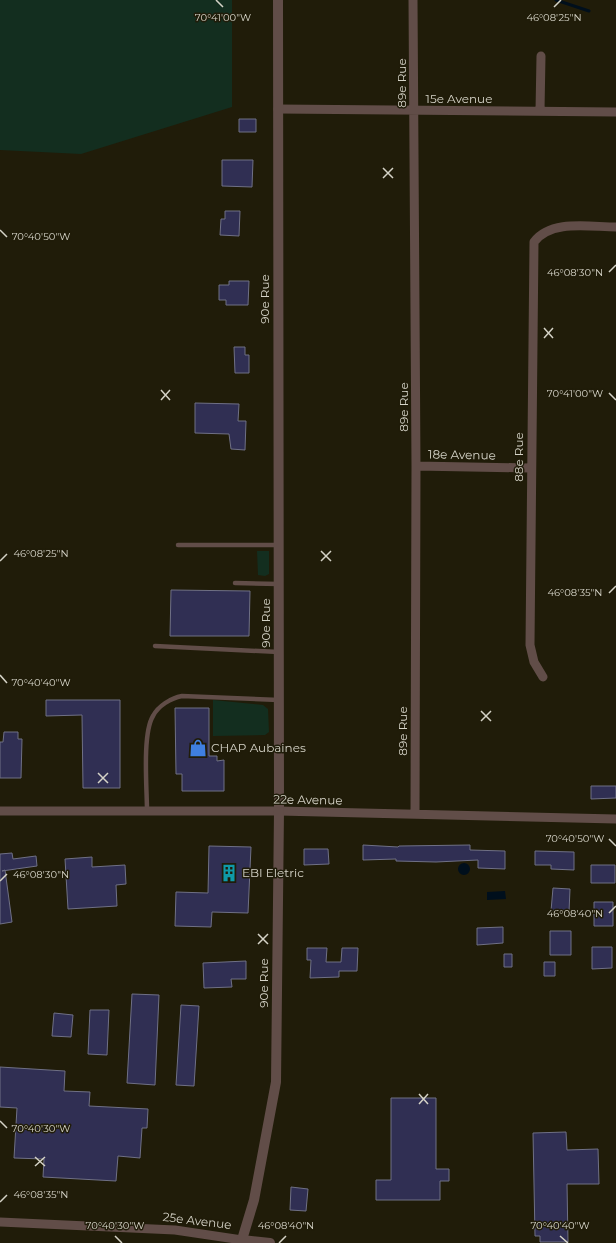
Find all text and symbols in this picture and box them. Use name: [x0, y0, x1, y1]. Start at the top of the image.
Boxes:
text: 70°41'00"W: [195, 11, 251, 24]
text: 46°08'25"N: [526, 11, 582, 24]
street label: 89e Rue: [394, 58, 409, 108]
street label: 15e Avenue: [426, 91, 492, 106]
text: 70°40'50"W: [12, 230, 70, 243]
text: 46°08'30"N: [547, 266, 603, 279]
street label: 90e Rue: [257, 274, 272, 324]
street label: 89e Rue: [396, 382, 411, 432]
text: 70°41'00"W: [547, 387, 603, 400]
street label: 88e Rue: [511, 432, 526, 482]
street label: 18e Avenue: [428, 446, 496, 463]
text: 46°08'25"N: [13, 547, 69, 560]
text: 46°08'35"N: [548, 586, 602, 599]
street label: 90e Rue: [258, 598, 273, 648]
text: 70°40'40"W: [11, 676, 71, 689]
street label: 89e Rue: [395, 706, 410, 756]
shop icon: CHAP Aubaines: [188, 738, 208, 758]
place label: CHAP Aubaines: [211, 740, 306, 755]
street label: 22e Avenue: [273, 791, 343, 808]
text: 70°40'50"W: [546, 832, 604, 845]
building icon: EBI Eletric: [219, 863, 239, 883]
place label: EBI Eletric: [242, 865, 304, 880]
text: 46°08'30"N: [13, 868, 69, 881]
text: 46°08'40"N: [547, 907, 603, 920]
street label: 90e Rue: [256, 958, 271, 1008]
text: 70°40'30"W: [12, 1122, 70, 1135]
text: 46°08'35"N: [14, 1188, 68, 1201]
street label: 25e Avenue: [162, 1209, 232, 1232]
text: 70°40'30"W: [86, 1219, 144, 1232]
text: 46°08'40"N: [258, 1219, 314, 1232]
text: 70°40'40"W: [530, 1219, 590, 1232]

